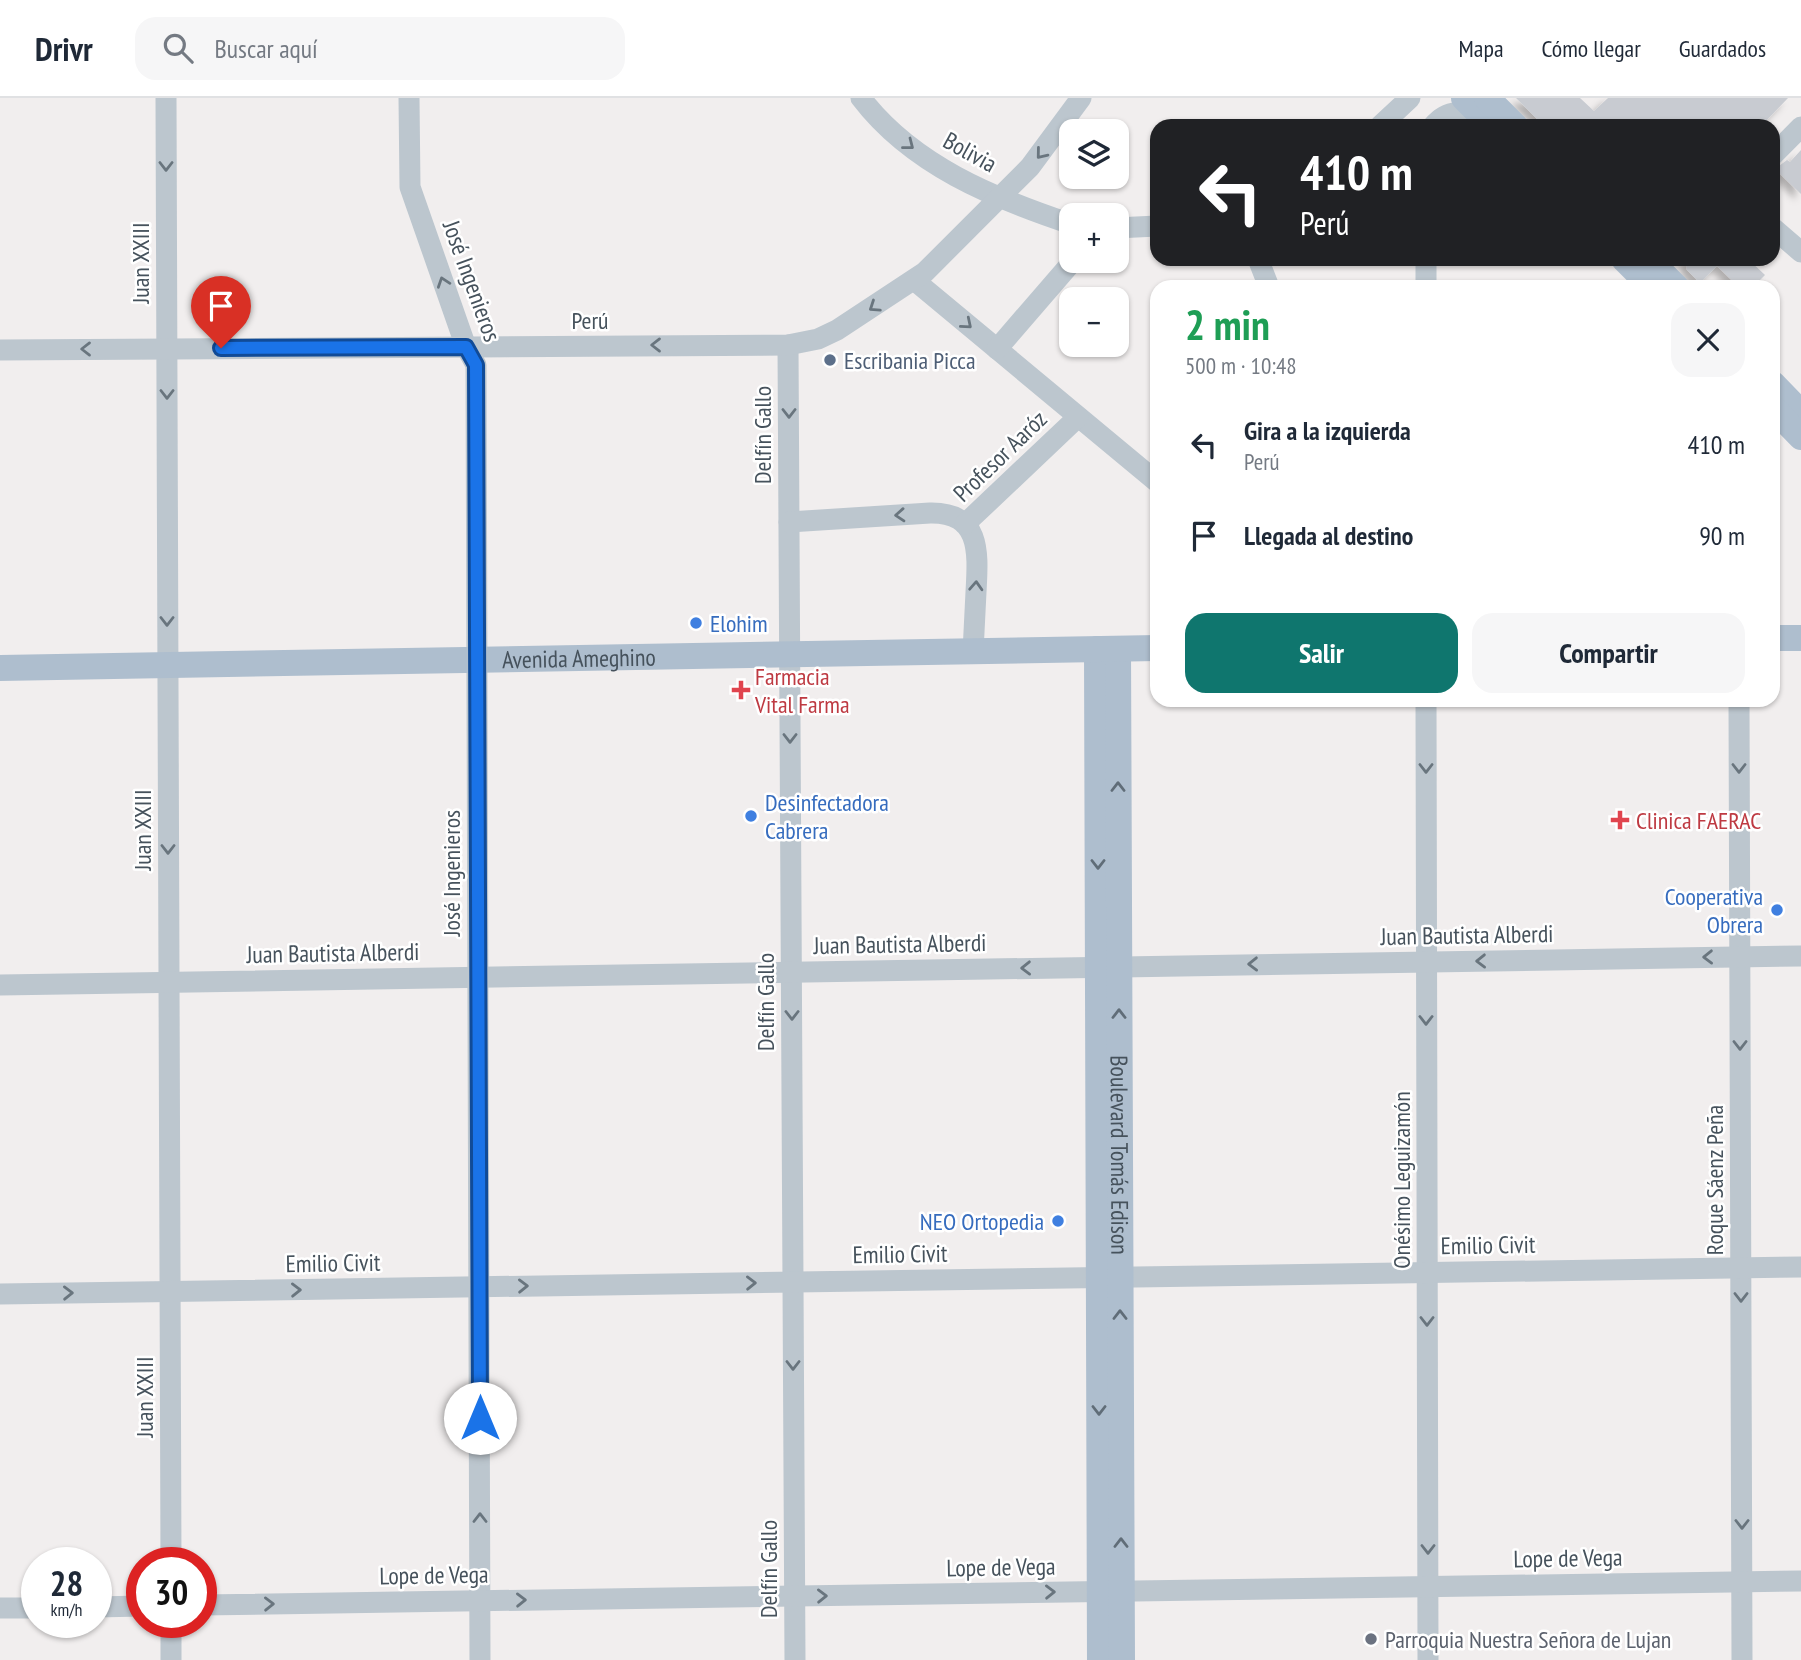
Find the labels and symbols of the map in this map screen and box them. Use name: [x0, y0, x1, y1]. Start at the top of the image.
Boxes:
street label: Bolivia: [938, 125, 1002, 179]
one-way arrow: [902, 137, 914, 150]
one-way arrow: [1037, 146, 1050, 158]
one-way arrow: [158, 161, 174, 172]
street label: José Ingenieros: [435, 215, 508, 346]
street label: Juan XXIII: [125, 223, 156, 305]
pin: [191, 276, 251, 348]
one-way arrow: [437, 277, 451, 289]
one-way arrow: [869, 298, 882, 311]
street label: Perú: [571, 305, 609, 336]
one-way arrow: [958, 316, 971, 328]
one-way arrow: [651, 337, 661, 353]
one-way arrow: [80, 341, 91, 357]
place label: Escribania Picca: [844, 345, 976, 376]
marker: Escribania Picca: [822, 352, 838, 368]
street label: Delfín Gallo: [747, 386, 778, 484]
one-way arrow: [159, 389, 175, 399]
street label: Profesor Aaróz: [947, 404, 1053, 508]
one-way arrow: [781, 408, 796, 419]
one-way arrow: [894, 507, 905, 522]
one-way arrow: [969, 581, 984, 592]
place label: Elohim: [710, 608, 768, 639]
marker: Elohim: [688, 615, 704, 631]
one-way arrow: [159, 616, 175, 627]
street label: Avenida Ameghino: [502, 641, 656, 675]
place label: Farmacia Vital Farma: [754, 661, 850, 720]
marker: Farmacia Vital Farma: [733, 682, 749, 698]
one-way arrow: [782, 734, 798, 744]
one-way arrow: [1418, 763, 1434, 774]
one-way arrow: [1731, 763, 1747, 774]
one-way arrow: [1110, 781, 1126, 792]
place label: Desinfectadora Cabrera: [765, 787, 889, 846]
street label: Juan XXIII: [127, 790, 158, 872]
place label: Clinica FAERAC: [1636, 805, 1761, 836]
marker: Desinfectadora Cabrera: [743, 808, 759, 824]
street label: José Ingenieros: [436, 810, 467, 937]
marker: Clinica FAERAC: [1610, 810, 1630, 830]
one-way arrow: [160, 844, 176, 854]
one-way arrow: [1090, 860, 1106, 870]
place label: Cooperativa Obrera: [1665, 881, 1763, 940]
marker: Cooperativa Obrera: [1769, 902, 1785, 918]
street label: Juan Bautista Alberdi: [1379, 918, 1554, 952]
street label: Juan Bautista Alberdi: [812, 927, 987, 961]
street label: Juan Bautista Alberdi: [245, 936, 420, 970]
one-way arrow: [1703, 949, 1713, 965]
street label: Delfín Gallo: [750, 953, 781, 1051]
one-way arrow: [1475, 953, 1486, 969]
one-way arrow: [1248, 957, 1259, 972]
one-way arrow: [1020, 960, 1031, 976]
one-way arrow: [1111, 1009, 1127, 1019]
one-way arrow: [784, 1010, 800, 1021]
one-way arrow: [1418, 1015, 1434, 1026]
one-way arrow: [1732, 1040, 1748, 1050]
street label: Boulevard Tomás Edison: [1104, 1055, 1136, 1255]
street label: Onésimo Leguizamón: [1386, 1091, 1417, 1269]
street label: Roque Sáenz Peña: [1699, 1105, 1730, 1255]
place label: NEO Ortopedia: [920, 1206, 1044, 1237]
marker: NEO Ortopedia: [1050, 1213, 1066, 1229]
street label: Emilio Civit: [1440, 1229, 1536, 1261]
street label: Emilio Civit: [852, 1238, 948, 1270]
street label: Emilio Civit: [285, 1247, 381, 1279]
one-way arrow: [746, 1275, 756, 1291]
one-way arrow: [518, 1278, 529, 1294]
one-way arrow: [290, 1282, 301, 1297]
one-way arrow: [63, 1285, 74, 1301]
one-way arrow: [1733, 1292, 1749, 1302]
one-way arrow: [1112, 1310, 1128, 1320]
one-way arrow: [1419, 1316, 1435, 1327]
street label: Juan XXIII: [129, 1357, 160, 1439]
one-way arrow: [785, 1360, 801, 1371]
position arrow: [443, 1381, 517, 1455]
one-way arrow: [1091, 1406, 1107, 1416]
one-way arrow: [472, 1513, 488, 1523]
one-way arrow: [1734, 1519, 1750, 1530]
street label: Delfín Gallo: [753, 1520, 784, 1618]
one-way arrow: [1113, 1537, 1129, 1548]
street label: Lope de Vega: [1513, 1542, 1623, 1574]
one-way arrow: [1420, 1544, 1436, 1554]
speed limit sign: 30: [126, 1547, 217, 1638]
street label: Lope de Vega: [946, 1551, 1056, 1583]
street label: Lope de Vega: [379, 1559, 489, 1591]
one-way arrow: [1045, 1585, 1056, 1600]
one-way arrow: [818, 1588, 828, 1604]
one-way arrow: [517, 1592, 527, 1608]
one-way arrow: [265, 1596, 275, 1612]
place label: Parroquia Nuestra Señora de Lujan: [1385, 1624, 1671, 1655]
marker: Parroquia Nuestra Señora de Lujan: [1363, 1631, 1379, 1647]

